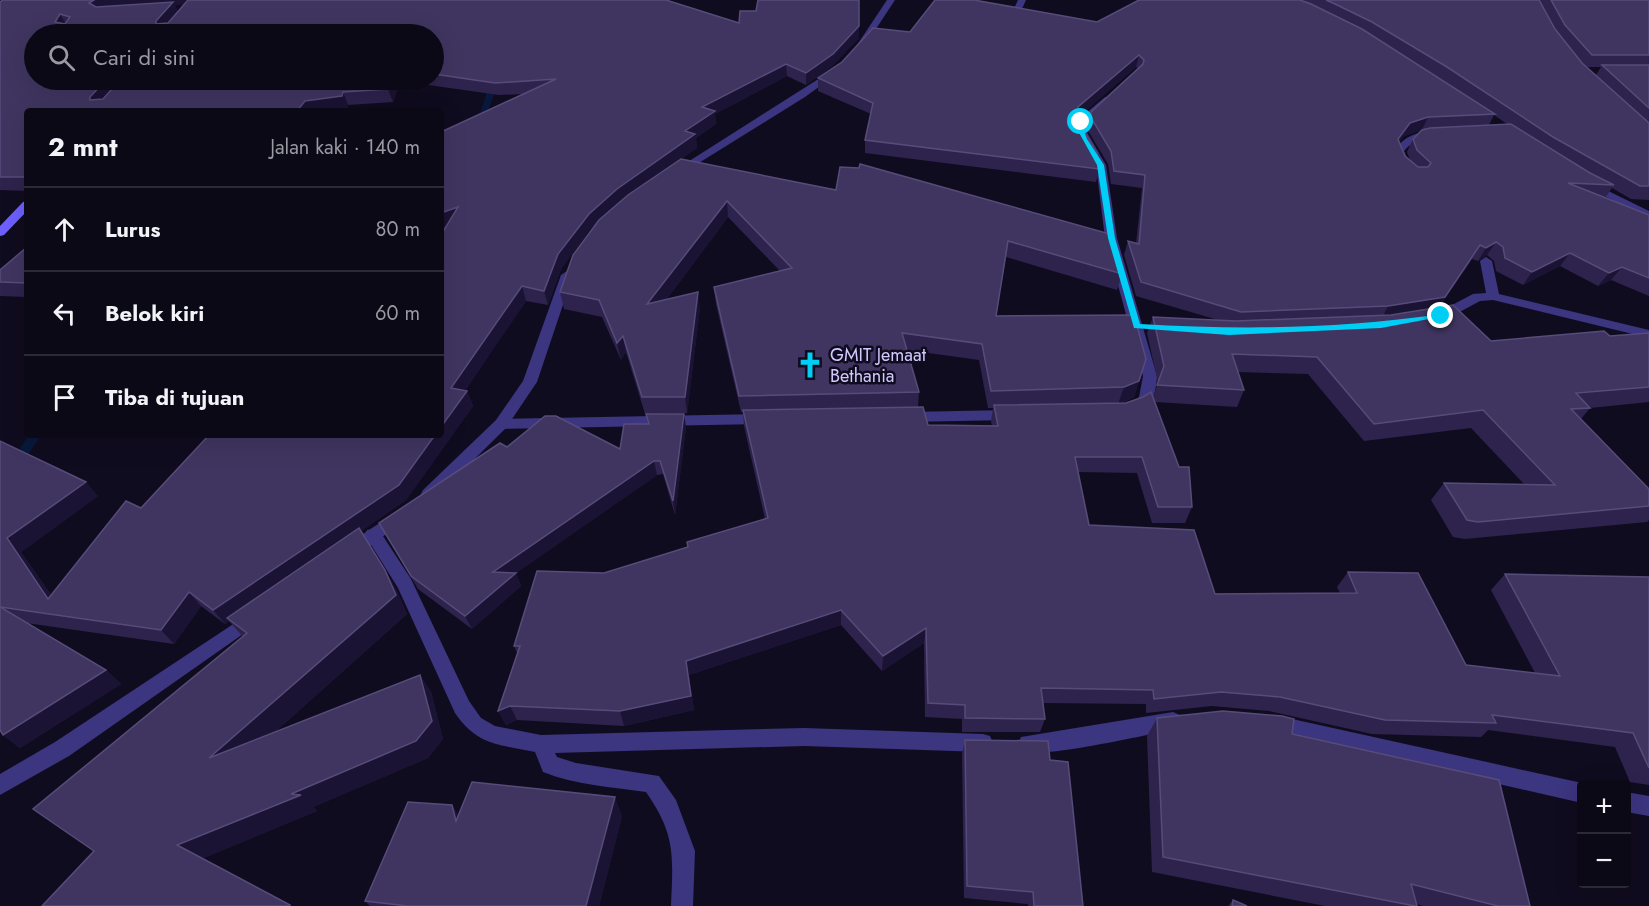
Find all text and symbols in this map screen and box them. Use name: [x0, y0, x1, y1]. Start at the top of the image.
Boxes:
search box: [24, 24, 444, 90]
icon: search: [45, 41, 78, 74]
text: Cari di sini: [93, 41, 195, 73]
route start: [1067, 108, 1093, 134]
text: 2 mnt: [48, 128, 117, 166]
text: Jalan kaki · 140 m: [270, 133, 420, 162]
icon: ahead: [48, 213, 81, 246]
text: Lurus: [105, 213, 161, 245]
text: 80 m: [375, 215, 420, 244]
icon: left: [48, 297, 81, 330]
text: Belok kiri: [105, 297, 204, 329]
text: 60 m: [375, 299, 420, 328]
route end: [1427, 302, 1453, 328]
place label: GMIT Jemaat Bethania: [830, 342, 927, 389]
church icon: GMIT Jemaat Bethania: [795, 350, 825, 380]
icon: arrive: [48, 381, 81, 414]
text: Tiba di tujuan: [105, 381, 244, 413]
map controls: [1577, 780, 1631, 888]
button: +: [1577, 780, 1631, 834]
button: −: [1577, 834, 1631, 888]

